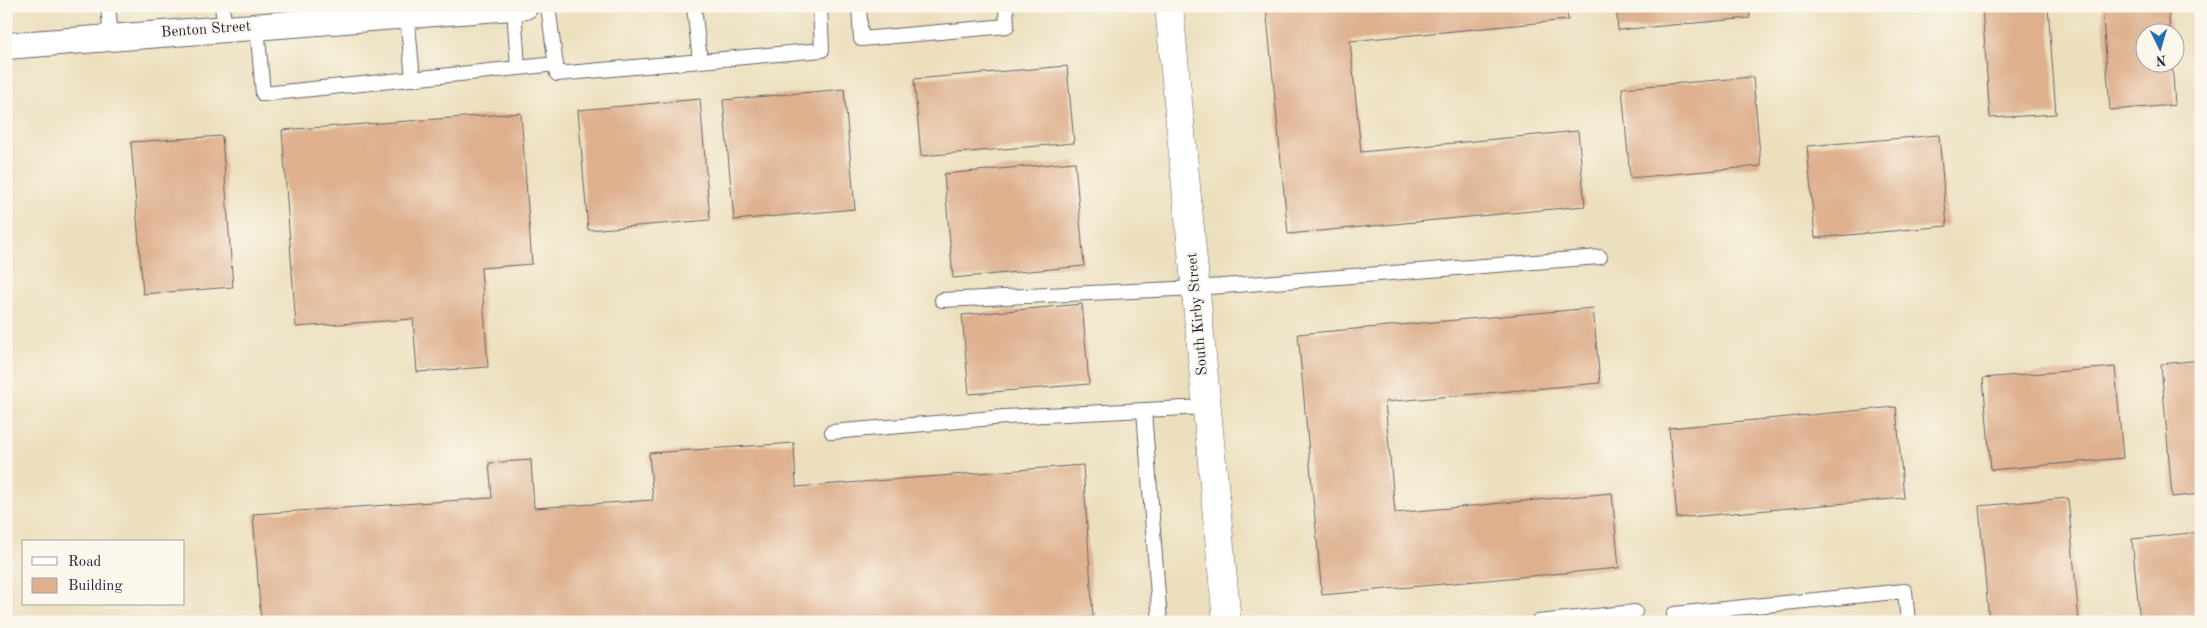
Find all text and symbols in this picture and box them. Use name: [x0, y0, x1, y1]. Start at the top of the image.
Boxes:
street label: Benton Street: [161, 19, 251, 41]
north arrow: [2134, 22, 2184, 72]
text: N: [2155, 53, 2167, 67]
street label: South Kirby Street: [1185, 252, 1211, 376]
legend: [22, 540, 185, 606]
text: Road: [68, 555, 102, 570]
text: Building: [68, 579, 123, 594]

